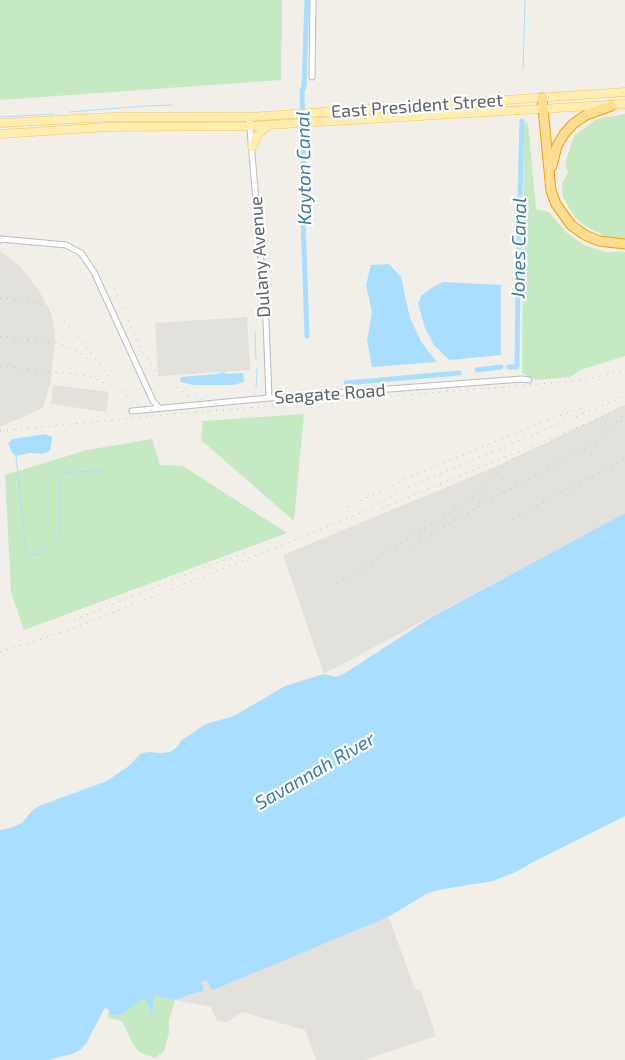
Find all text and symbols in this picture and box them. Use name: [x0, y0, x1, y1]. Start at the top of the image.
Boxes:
street label: East President Street: [330, 89, 504, 123]
water label: Kayton Canal: [292, 111, 316, 225]
street label: Dulany Avenue: [245, 196, 275, 318]
water label: Jones Canal: [507, 197, 531, 299]
street label: Seagate Road: [274, 379, 386, 409]
water label: Savannah River: [251, 727, 379, 815]

